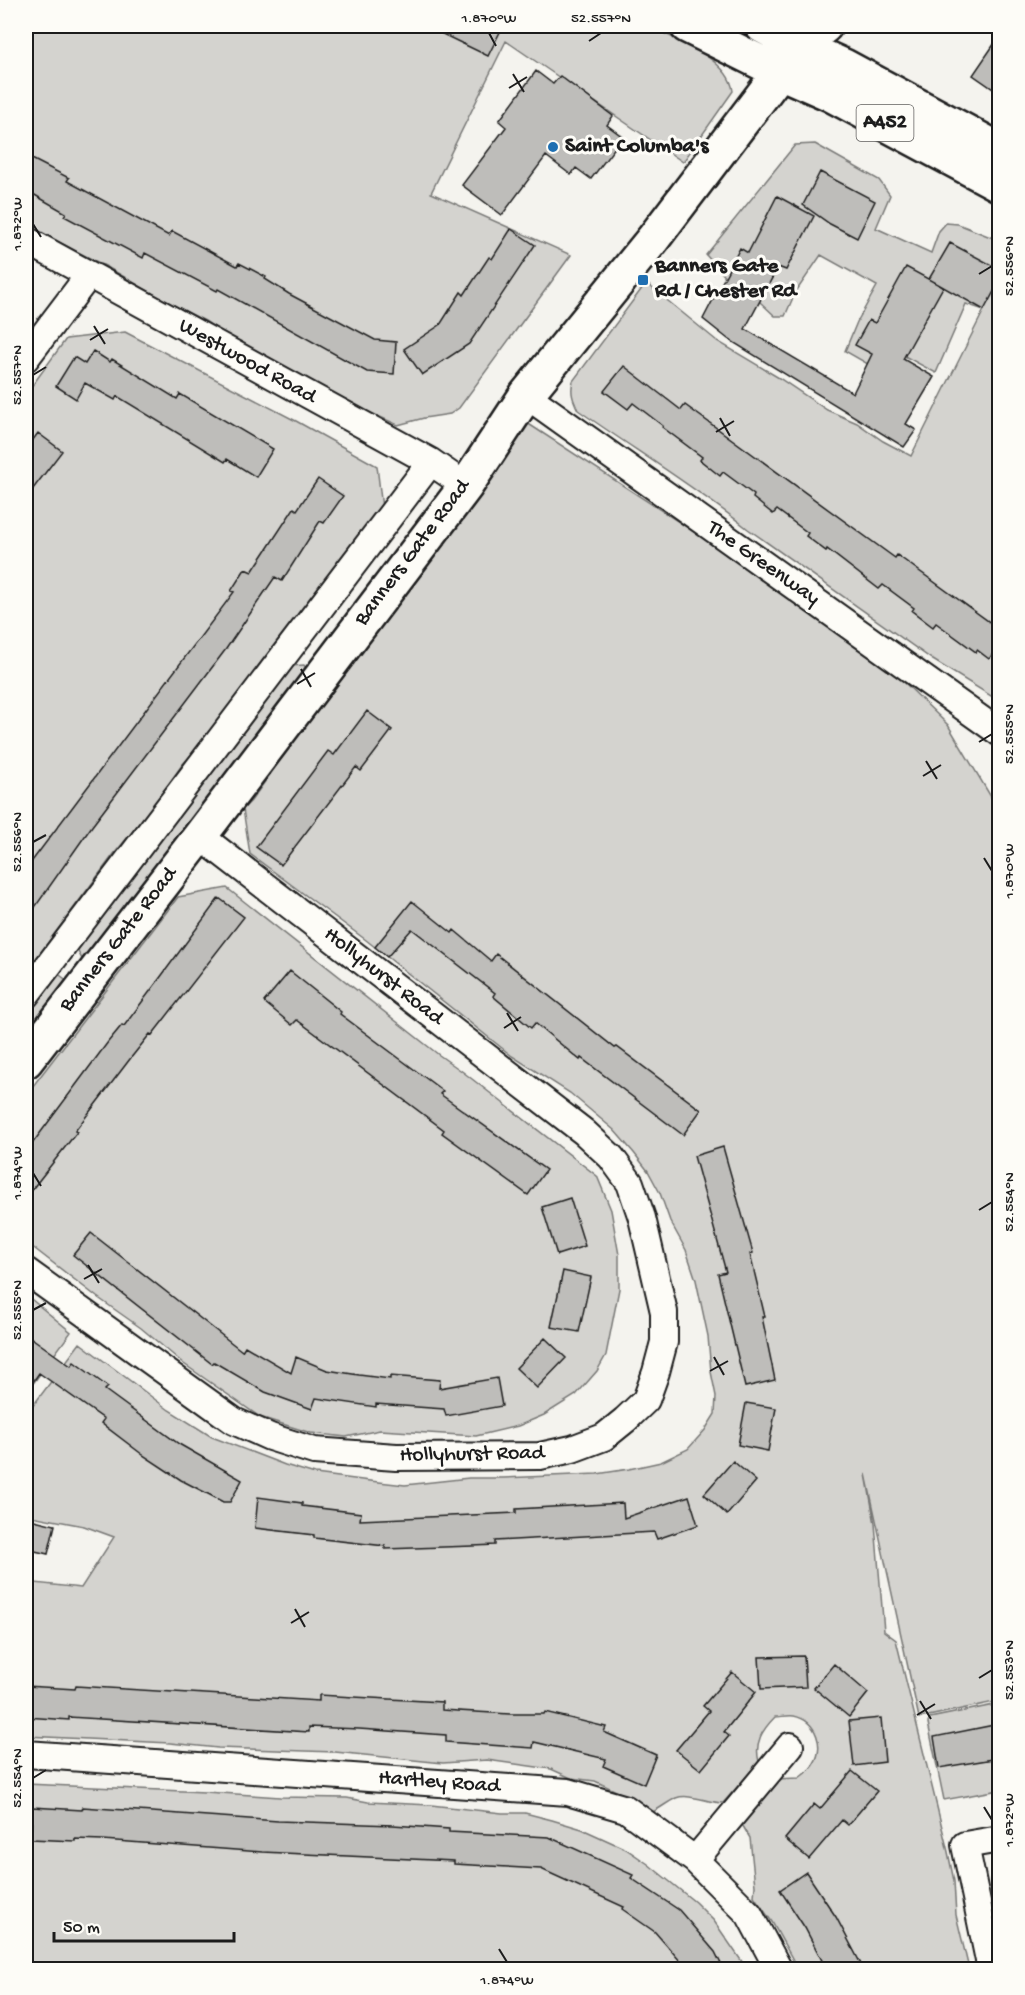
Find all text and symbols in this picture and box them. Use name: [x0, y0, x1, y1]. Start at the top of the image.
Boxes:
text: 1.870°W: [461, 10, 517, 28]
text: 52.557°N: [571, 10, 631, 28]
road number: A452: [856, 105, 914, 141]
place label: Saint Columba's: [565, 134, 710, 160]
marker: Saint Columba's: [546, 140, 560, 154]
text: 1.872°W: [9, 197, 27, 252]
text: 52.556°N: [1001, 236, 1019, 296]
place label: Banners Gate Rd / Chester Rd: [654, 254, 798, 305]
marker: Banners Gate Rd / Chester Rd: [636, 273, 650, 287]
street label: Westwood Road: [174, 313, 322, 412]
text: 52.557°N: [9, 345, 27, 405]
street label: Banners Gate Road: [349, 473, 478, 632]
street label: The Greenway: [700, 514, 825, 613]
text: 52.555°N: [1001, 704, 1019, 764]
text: 52.556°N: [9, 812, 27, 872]
text: 1.870°W: [1001, 843, 1019, 899]
street label: Banners Gate Road: [54, 861, 185, 1018]
street label: Hollyhurst Road: [318, 922, 450, 1033]
text: 1.874°W: [9, 1146, 27, 1201]
text: 52.554°N: [1001, 1172, 1019, 1232]
text: 52.555°N: [9, 1280, 27, 1340]
street label: Hollyhurst Road: [399, 1441, 547, 1469]
text: 52.553°N: [1001, 1640, 1019, 1700]
text: 52.554°N: [9, 1748, 27, 1808]
street label: Hartley Road: [377, 1766, 503, 1800]
text: 1.872°W: [1001, 1793, 1019, 1848]
scale bar: [54, 1905, 234, 1943]
text: 50 m: [63, 1918, 100, 1939]
text: 1.874°W: [479, 1972, 534, 1990]

